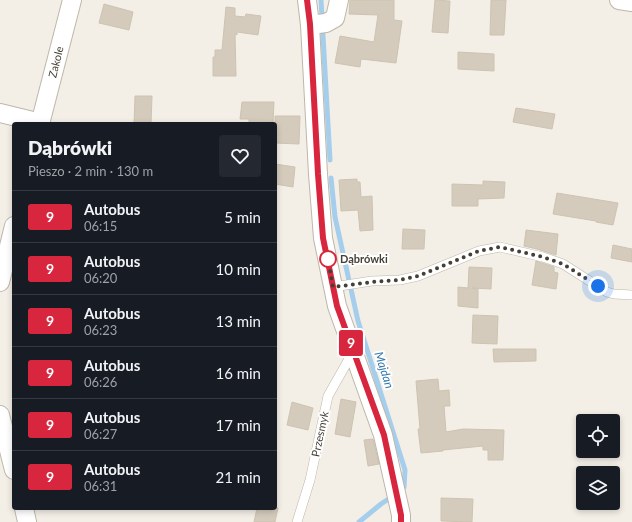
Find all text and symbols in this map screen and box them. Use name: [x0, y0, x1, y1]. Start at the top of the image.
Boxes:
street label: Zakole: [45, 45, 66, 79]
button: heart: [219, 135, 261, 177]
text: Dąbrówki: [28, 136, 112, 159]
text: Pieszo · 2 min · 130 m: [28, 163, 153, 179]
text: Autobus: [84, 200, 140, 218]
text: 9: [46, 208, 54, 225]
text: 5 min: [224, 208, 261, 226]
text: 06:15: [84, 218, 117, 234]
marker: Dąbrówki: [319, 250, 337, 268]
text: Autobus: [84, 252, 140, 270]
place label: Dąbrówki: [340, 252, 388, 265]
text: 9: [46, 260, 54, 277]
text: 10 min: [215, 260, 261, 278]
text: 06:20: [84, 270, 117, 286]
your location: [588, 276, 608, 296]
text: Autobus: [84, 304, 140, 322]
text: 9: [46, 312, 54, 329]
text: 13 min: [215, 312, 261, 330]
text: 06:23: [84, 322, 117, 338]
line badge: 9: [338, 330, 364, 356]
text: 9: [347, 334, 355, 351]
water label: Majdan: [371, 350, 397, 390]
text: Autobus: [84, 356, 140, 374]
text: 9: [46, 364, 54, 381]
text: 16 min: [215, 364, 261, 382]
text: 06:26: [84, 374, 117, 390]
text: Autobus: [84, 408, 140, 426]
street label: Przesmyk: [308, 410, 331, 458]
map controls: [576, 414, 620, 510]
button: locate: [576, 414, 620, 458]
text: 9: [46, 416, 54, 433]
text: 17 min: [215, 416, 261, 434]
text: 06:27: [84, 426, 117, 442]
text: Autobus: [84, 460, 140, 478]
button: layers: [576, 466, 620, 510]
text: 9: [46, 468, 54, 485]
text: 21 min: [215, 468, 261, 486]
text: 06:31: [84, 478, 117, 494]

